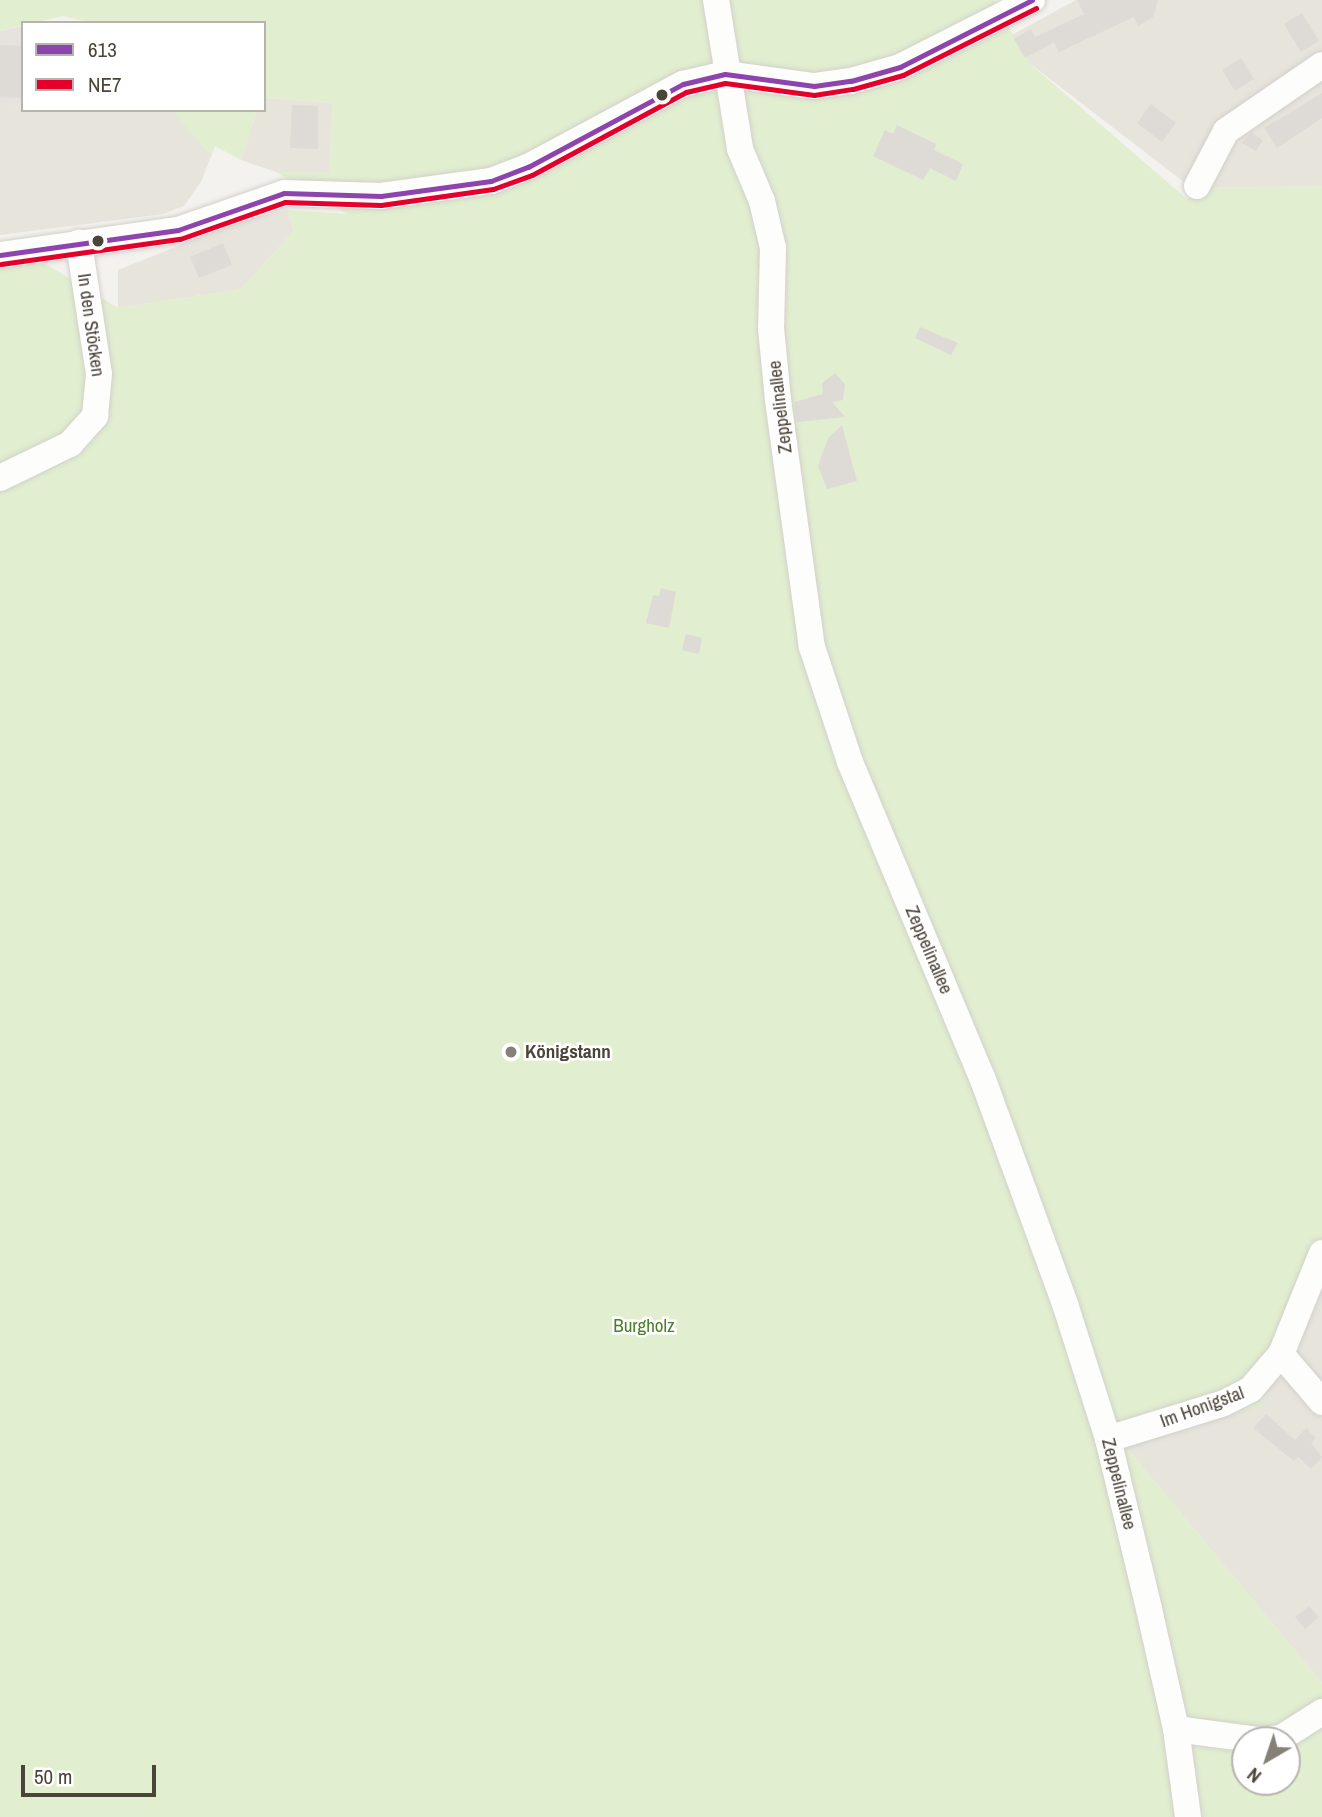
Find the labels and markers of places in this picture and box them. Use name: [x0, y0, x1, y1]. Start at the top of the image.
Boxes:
unlabelled marker: [655, 88, 669, 102]
unlabelled marker: [91, 234, 105, 248]
place label: Königstann: [525, 1041, 611, 1063]
marker: Königstann: [503, 1044, 519, 1060]

